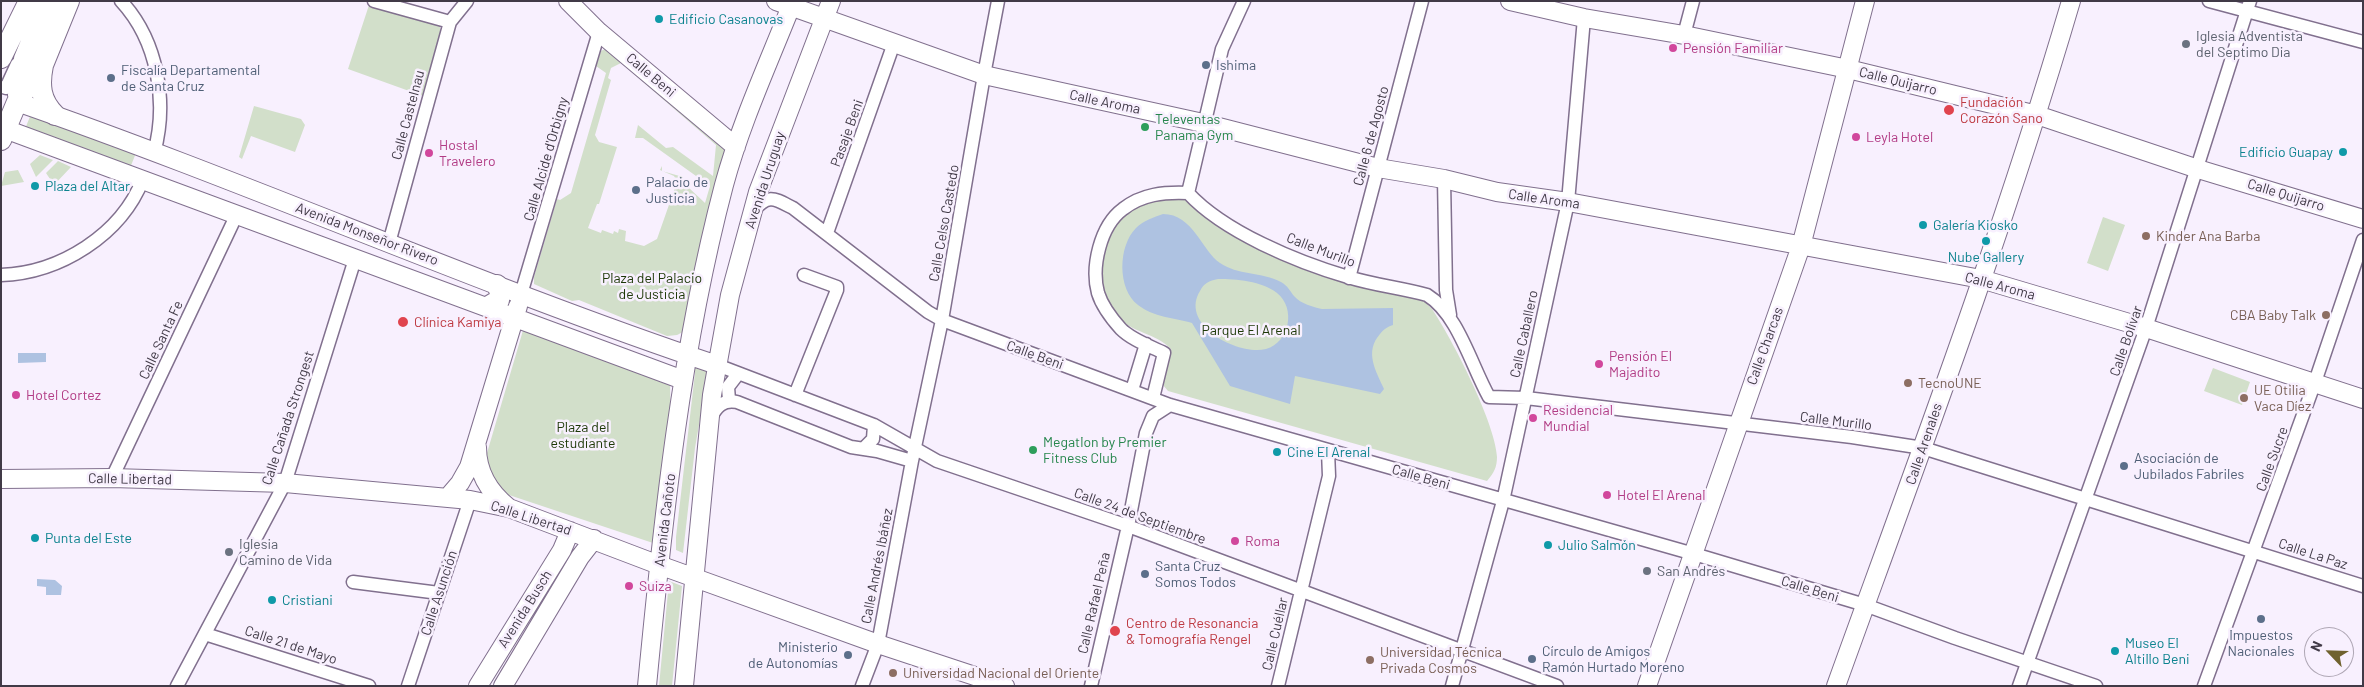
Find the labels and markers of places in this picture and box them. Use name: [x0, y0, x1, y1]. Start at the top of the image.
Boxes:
place label: Edificio Casanovas: [669, 11, 783, 27]
marker: Edificio Casanovas: [653, 13, 665, 25]
place label: Iglesia Adventista del Septimo Dia: [2196, 28, 2303, 60]
marker: Iglesia Adventista del Septimo Dia: [2180, 38, 2192, 50]
place label: Pensión Familiar: [1683, 40, 1783, 56]
marker: Pensión Familiar: [1667, 42, 1679, 54]
place label: Ishima: [1216, 57, 1256, 73]
marker: Ishima: [1200, 59, 1212, 71]
place label: Fiscalía Departamental de Santa Cruz: [121, 62, 260, 94]
marker: Fiscalía Departamental de Santa Cruz: [105, 72, 117, 84]
place label: Fundación Corazón Sano: [1960, 94, 2043, 126]
marker: Fundación Corazón Sano: [1942, 103, 1956, 117]
place label: Televentas Panama Gym: [1155, 111, 1233, 144]
marker: Televentas Panama Gym: [1139, 121, 1151, 133]
place label: Leyla Hotel: [1866, 129, 1933, 145]
marker: Leyla Hotel: [1850, 131, 1862, 143]
place label: Hostal Travelero: [439, 137, 496, 170]
place label: Edificio Guapay: [2239, 144, 2333, 160]
marker: Edificio Guapay: [2337, 146, 2349, 158]
marker: Hostal Travelero: [423, 147, 435, 159]
place label: Palacio de Justicia: [646, 174, 708, 206]
place label: Plaza del Altar: [45, 178, 130, 194]
marker: Plaza del Altar: [29, 180, 41, 192]
marker: Palacio de Justicia: [630, 184, 642, 196]
place label: Galería Kiosko: [1933, 217, 2018, 233]
marker: Galería Kiosko: [1917, 219, 1929, 231]
place label: Kinder Ana Barba: [2156, 228, 2260, 244]
marker: Kinder Ana Barba: [2140, 230, 2152, 242]
marker: Nube Gallery: [1980, 235, 1992, 247]
place label: Nube Gallery: [1948, 249, 2024, 265]
place label: CBA Baby Talk: [2230, 307, 2316, 323]
marker: CBA Baby Talk: [2320, 309, 2332, 321]
place label: Clínica Kamiya: [414, 314, 501, 330]
marker: Clínica Kamiya: [396, 315, 410, 329]
place label: Pensión El Majadito: [1609, 348, 1672, 381]
marker: Pensión El Majadito: [1593, 358, 1605, 370]
place label: TecnoUNE: [1918, 375, 1982, 391]
marker: TecnoUNE: [1902, 377, 1914, 389]
place label: UE Otilia Vaca Díez: [2254, 382, 2311, 414]
place label: Hotel Cortez: [26, 387, 101, 403]
marker: Hotel Cortez: [10, 389, 22, 401]
marker: UE Otilia Vaca Díez: [2238, 392, 2250, 404]
place label: Residencial Mundial: [1543, 402, 1613, 434]
marker: Residencial Mundial: [1527, 412, 1539, 424]
place label: Megatlon by Premier Fitness Club: [1043, 434, 1167, 467]
marker: Megatlon by Premier Fitness Club: [1027, 444, 1039, 456]
place label: Cine El Arenal: [1287, 444, 1370, 460]
marker: Cine El Arenal: [1271, 446, 1283, 458]
place label: Asociación de Jubilados Fabriles: [2134, 450, 2244, 482]
marker: Asociación de Jubilados Fabriles: [2118, 460, 2130, 472]
place label: Hotel El Arenal: [1617, 487, 1705, 503]
marker: Hotel El Arenal: [1601, 489, 1613, 501]
place label: Punta del Este: [45, 530, 132, 546]
marker: Punta del Este: [29, 532, 41, 544]
place label: Roma: [1245, 533, 1280, 549]
marker: Roma: [1229, 535, 1241, 547]
place label: Iglesia Camino de Vida: [239, 536, 332, 568]
place label: Julio Salmón: [1558, 537, 1636, 553]
marker: Julio Salmón: [1542, 539, 1554, 551]
marker: Iglesia Camino de Vida: [223, 546, 235, 558]
place label: Santa Cruz Somos Todos: [1155, 558, 1236, 590]
place label: San Andrés: [1657, 563, 1725, 579]
marker: San Andrés: [1641, 565, 1653, 577]
marker: Santa Cruz Somos Todos: [1139, 568, 1151, 580]
place label: Suiza: [639, 578, 672, 594]
marker: Suiza: [623, 580, 635, 592]
place label: Cristiani: [282, 592, 333, 608]
marker: Cristiani: [266, 594, 278, 606]
marker: Impuestos Nacionales: [2255, 613, 2267, 625]
place label: Centro de Resonancia & Tomografía Rengel: [1126, 615, 1258, 648]
marker: Centro de Resonancia & Tomografía Rengel: [1108, 624, 1122, 638]
place label: Impuestos Nacionales: [2227, 627, 2295, 660]
place label: Museo El Altillo Beni: [2125, 635, 2190, 668]
place label: Ministerio de Autonomías: [748, 639, 838, 672]
place label: Círculo de Amigos Ramón Hurtado Moreno: [1542, 643, 1685, 676]
place label: Universidad Técnica Privada Cosmos: [1380, 644, 1502, 676]
marker: Museo El Altillo Beni: [2109, 645, 2121, 657]
marker: Ministerio de Autonomías: [842, 649, 854, 661]
marker: Círculo de Amigos Ramón Hurtado Moreno: [1526, 653, 1538, 665]
marker: Universidad Técnica Privada Cosmos: [1364, 654, 1376, 666]
place label: Universidad Nacional del Oriente: [903, 665, 1099, 681]
marker: Universidad Nacional del Oriente: [887, 667, 899, 679]

